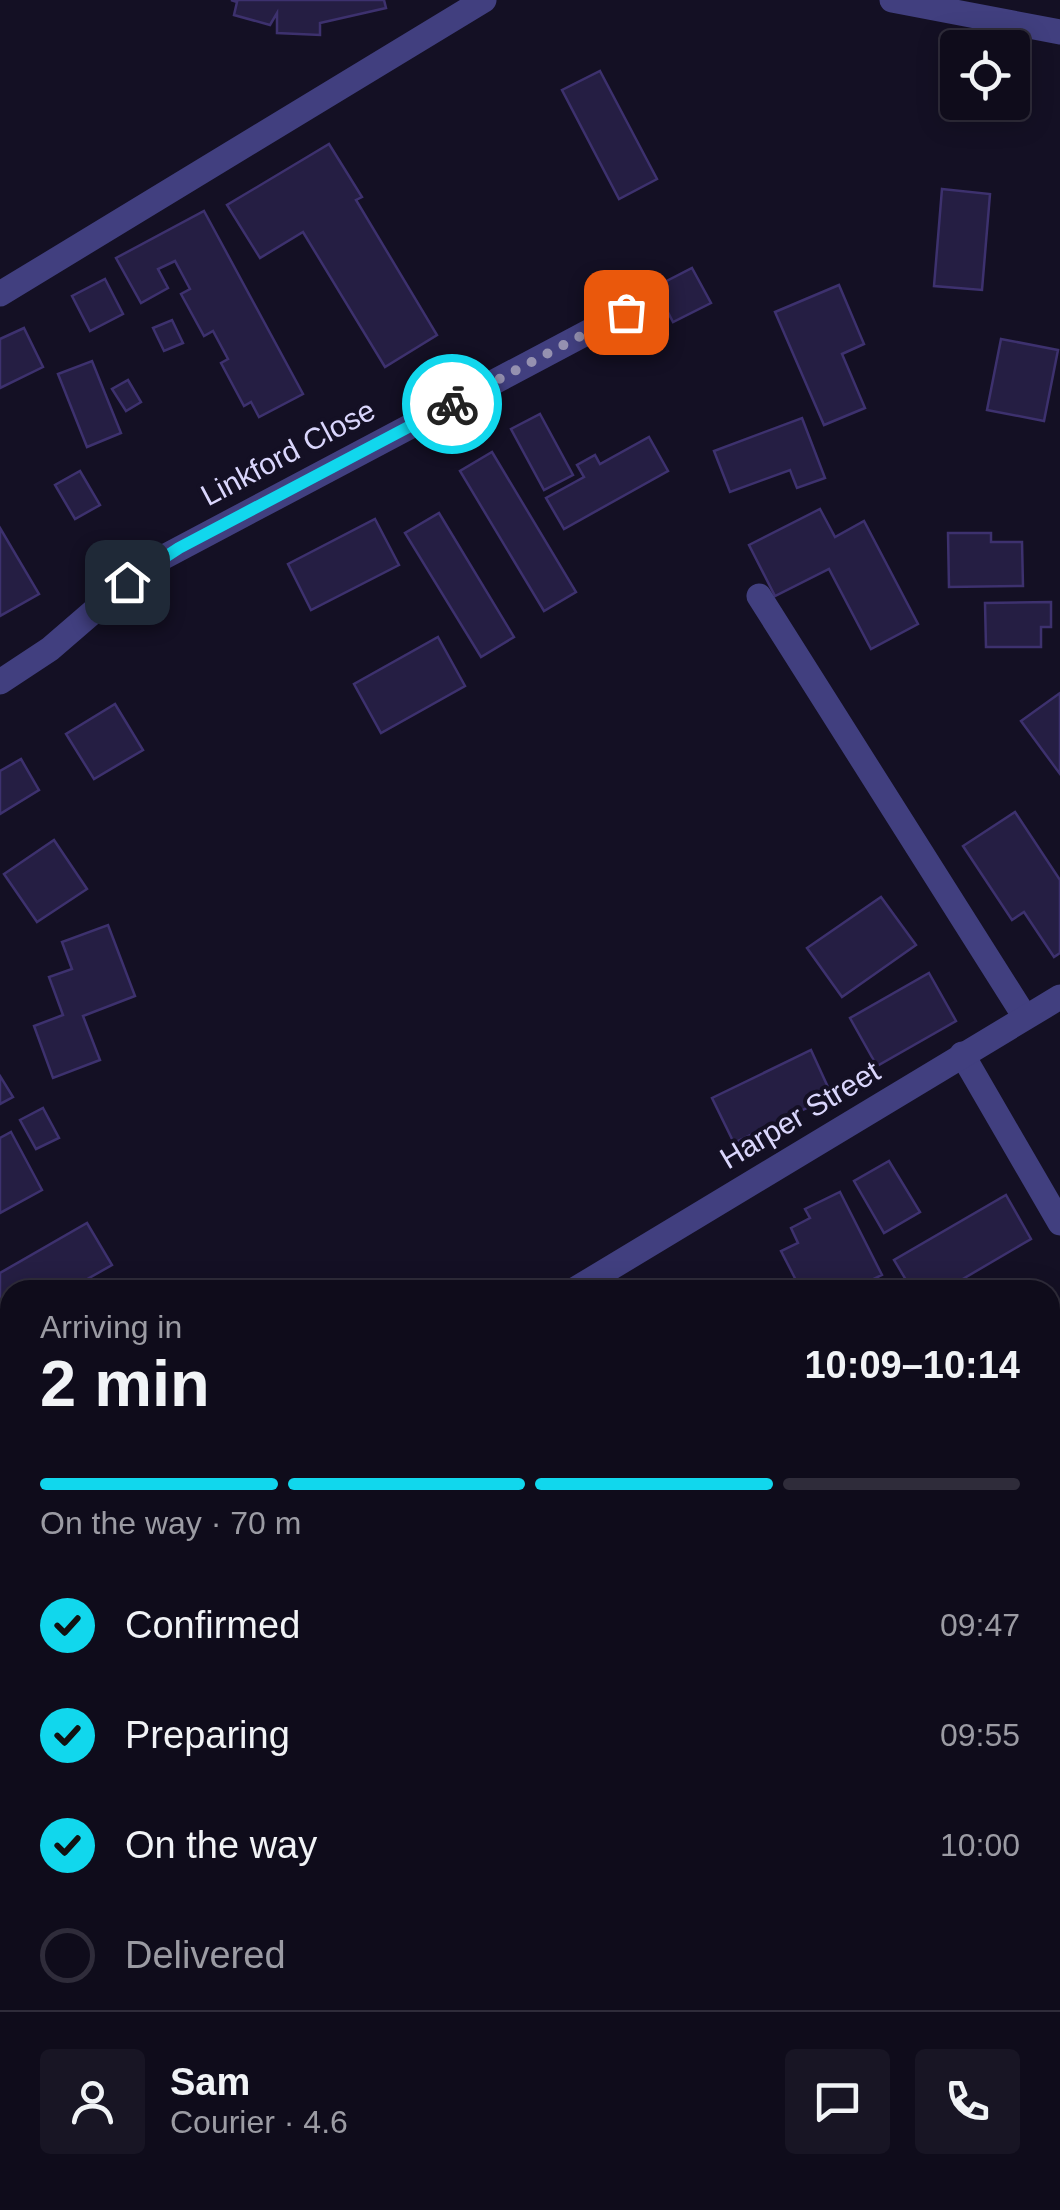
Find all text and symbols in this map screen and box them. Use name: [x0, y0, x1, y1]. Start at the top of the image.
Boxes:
map controls: [940, 30, 1030, 120]
button: locate: [940, 30, 1030, 120]
pin: [584, 270, 669, 355]
icon: bag: [599, 285, 654, 340]
courier: [402, 354, 502, 454]
icon: bike: [425, 377, 480, 432]
street label: Linkford Close: [195, 393, 380, 512]
pin: [85, 540, 170, 625]
icon: home: [100, 555, 155, 610]
street label: Harper Street: [714, 1054, 886, 1175]
text: Arriving in: [40, 1309, 182, 1345]
text: 10:09–10:14: [804, 1344, 1020, 1386]
text: 2 min: [40, 1347, 210, 1420]
text: On the way · 70 m: [40, 1505, 301, 1541]
icon: check: [40, 1598, 95, 1653]
text: Confirmed: [125, 1604, 300, 1646]
text: 09:47: [940, 1607, 1020, 1643]
icon: check: [40, 1708, 95, 1763]
text: Preparing: [125, 1714, 290, 1756]
text: 09:55: [940, 1717, 1020, 1753]
icon: check: [40, 1818, 95, 1873]
text: On the way: [125, 1824, 317, 1866]
text: 10:00: [940, 1827, 1020, 1863]
text: Delivered: [125, 1934, 286, 1976]
button: person: [40, 2049, 145, 2154]
button: chat: [785, 2049, 890, 2154]
button: phone: [915, 2049, 1020, 2154]
text: Sam: [170, 2061, 250, 2103]
text: Courier · 4.6: [170, 2104, 348, 2140]

